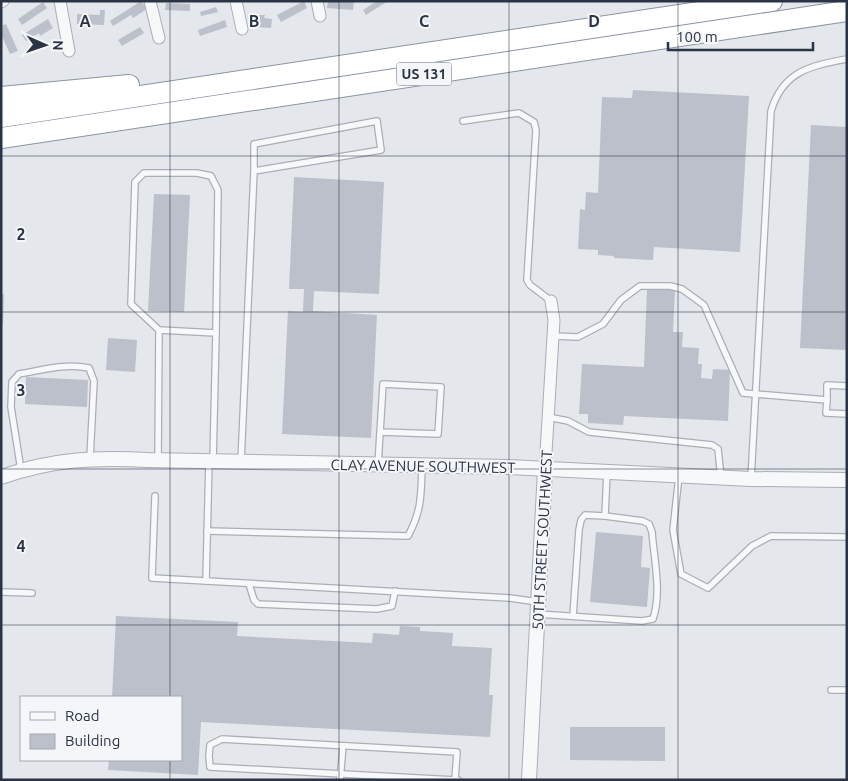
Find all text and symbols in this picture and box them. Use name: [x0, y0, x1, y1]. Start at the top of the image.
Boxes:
text: A: [79, 12, 91, 30]
text: B: [249, 12, 259, 30]
text: C: [419, 12, 429, 30]
text: D: [588, 12, 600, 30]
north arrow: [20, 20, 70, 70]
scale bar: [668, 20, 813, 52]
text: 100 m: [676, 28, 718, 45]
text: N: [50, 40, 66, 51]
road number: US 131: [396, 62, 452, 86]
text: 2: [16, 225, 26, 243]
text: 3: [16, 381, 26, 399]
street label: 50TH STREET SOUTHWEST: [529, 449, 555, 630]
street label: CLAY AVENUE SOUTHWEST: [330, 456, 516, 476]
text: 4: [16, 537, 26, 555]
legend: [20, 696, 182, 761]
text: Road: [65, 707, 100, 724]
text: Building: [65, 732, 120, 749]

